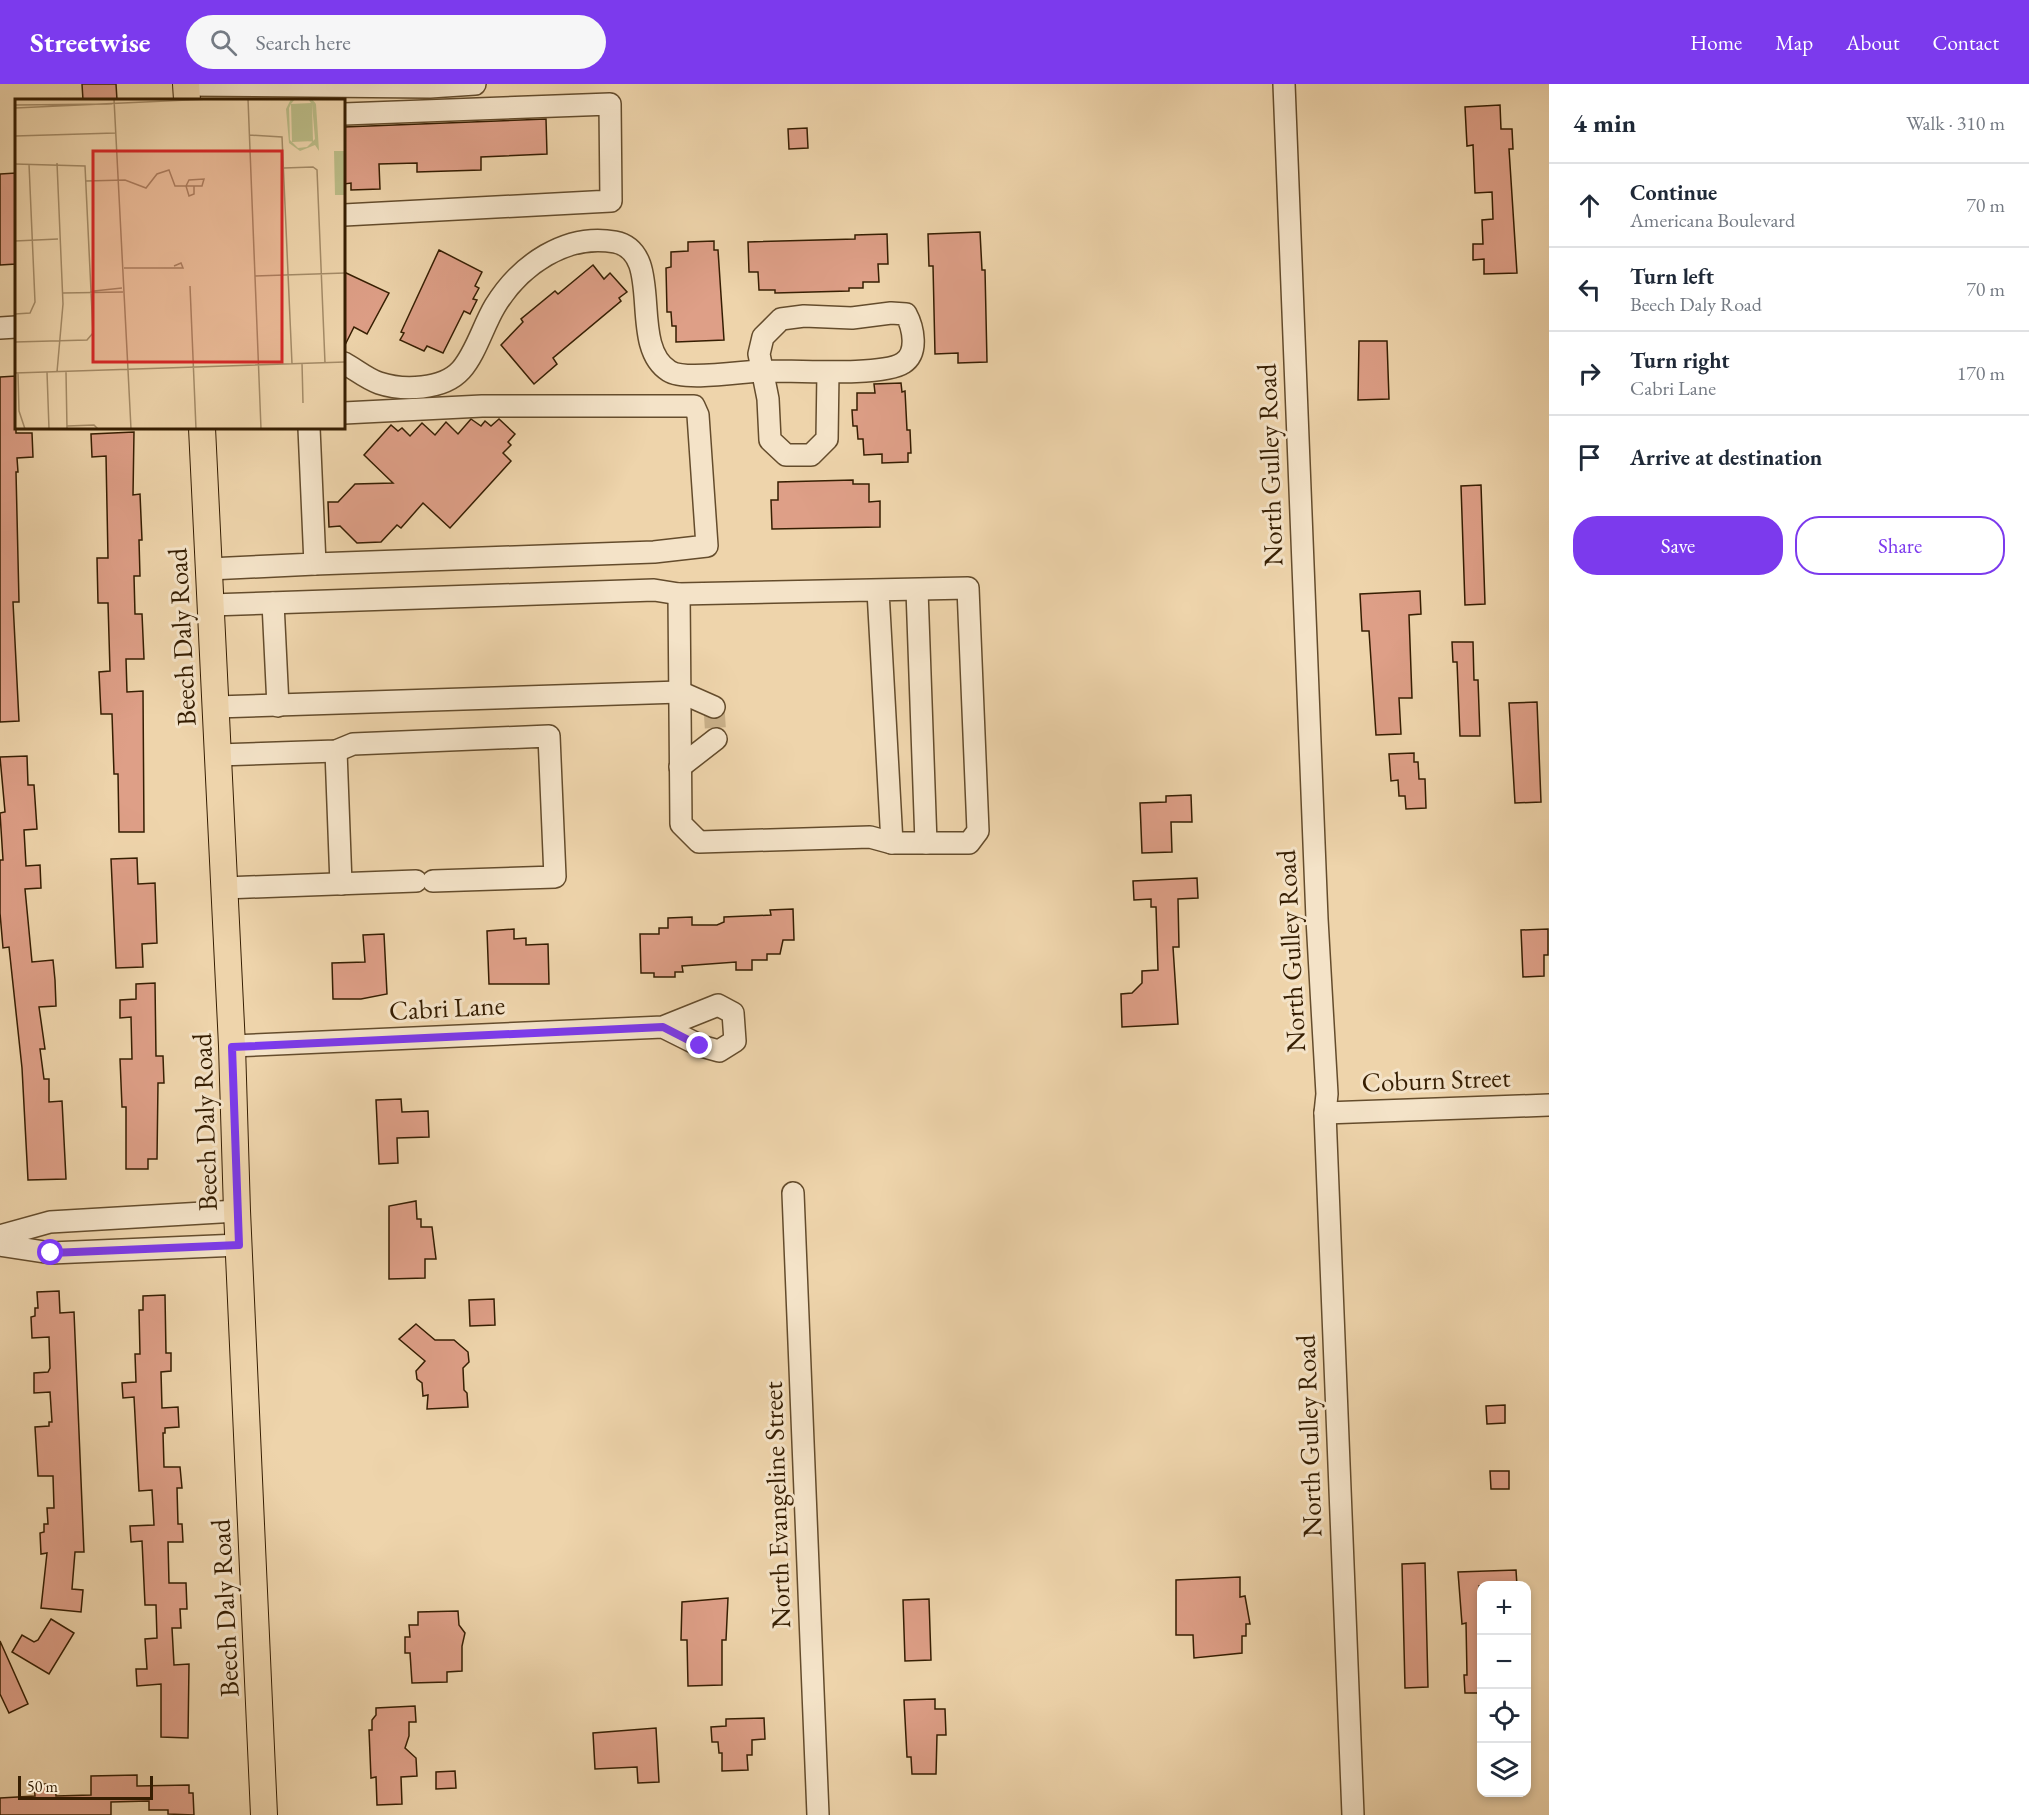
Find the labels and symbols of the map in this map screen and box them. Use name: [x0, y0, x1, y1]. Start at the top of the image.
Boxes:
inset map: [15, 99, 345, 429]
street label: North Gulley Road: [1248, 363, 1291, 567]
street label: Beech Daly Road: [159, 547, 204, 727]
street label: North Gulley Road: [1268, 849, 1313, 1053]
street label: Cabri Lane: [388, 987, 506, 1028]
street label: Beech Daly Road: [184, 1032, 225, 1212]
route end: [686, 1032, 712, 1058]
street label: Coburn Street: [1361, 1059, 1511, 1100]
route start: [37, 1239, 63, 1265]
street label: North Gulley Road: [1287, 1334, 1330, 1538]
street label: North Evangeline Street: [755, 1380, 798, 1629]
street label: Beech Daly Road: [202, 1518, 247, 1698]
scale bar: [18, 1773, 153, 1800]

